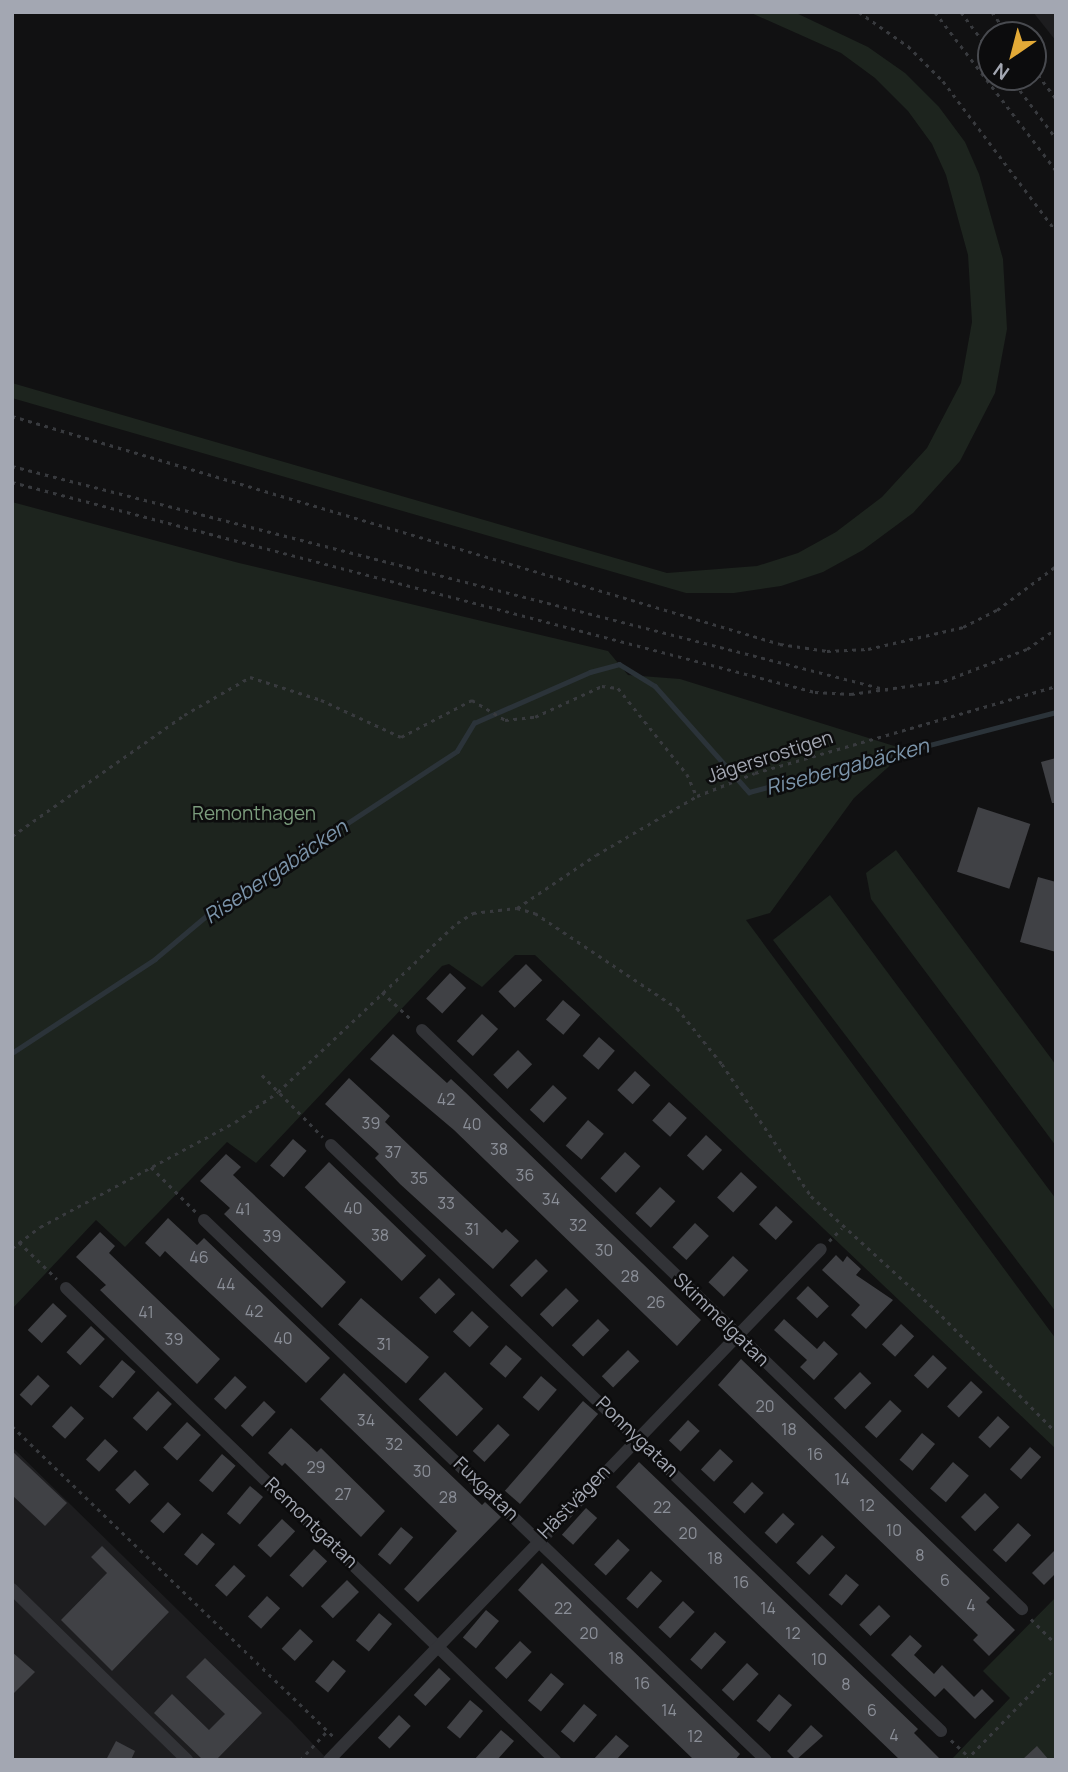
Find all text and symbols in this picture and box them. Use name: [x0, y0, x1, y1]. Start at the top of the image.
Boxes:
north arrow: [977, 21, 1047, 91]
text: N: [988, 57, 1014, 86]
street label: Jägersrostigen: [704, 726, 836, 788]
water label: Risebergabäcken: [763, 732, 931, 800]
park label: Remonthagen: [192, 803, 316, 825]
water label: Risebergabäcken: [198, 814, 352, 928]
house number: 42: [437, 1089, 455, 1109]
house number: 39: [362, 1113, 380, 1133]
house number: 40: [462, 1114, 482, 1134]
house number: 38: [490, 1139, 508, 1159]
house number: 37: [385, 1142, 401, 1162]
house number: 36: [516, 1165, 534, 1185]
house number: 35: [410, 1168, 428, 1188]
house number: 34: [542, 1189, 560, 1209]
house number: 33: [437, 1193, 455, 1213]
house number: 40: [343, 1198, 363, 1218]
house number: 41: [235, 1199, 251, 1219]
house number: 32: [569, 1215, 587, 1235]
house number: 31: [464, 1219, 480, 1239]
house number: 38: [371, 1225, 389, 1245]
house number: 39: [263, 1226, 281, 1246]
house number: 30: [595, 1240, 613, 1260]
house number: 46: [189, 1247, 209, 1267]
house number: 28: [621, 1266, 639, 1286]
street label: Skimmelgatan: [668, 1269, 774, 1371]
house number: 44: [216, 1274, 236, 1294]
house number: 26: [646, 1292, 666, 1312]
house number: 42: [245, 1301, 263, 1321]
house number: 41: [138, 1302, 154, 1322]
house number: 40: [273, 1328, 293, 1348]
house number: 39: [165, 1329, 183, 1349]
house number: 31: [376, 1334, 392, 1354]
street label: Ponnygatan: [591, 1392, 683, 1482]
house number: 20: [756, 1396, 774, 1416]
house number: 34: [357, 1410, 375, 1430]
house number: 18: [781, 1419, 797, 1439]
house number: 32: [385, 1434, 403, 1454]
house number: 16: [807, 1444, 823, 1464]
street label: Fuxgatan: [449, 1452, 523, 1526]
house number: 29: [306, 1457, 326, 1477]
street label: Hästvägen: [533, 1460, 615, 1544]
house number: 30: [413, 1461, 431, 1481]
house number: 14: [834, 1469, 850, 1489]
street label: Remontgatan: [260, 1473, 362, 1573]
house number: 27: [334, 1484, 352, 1504]
house number: 28: [439, 1487, 457, 1507]
house number: 12: [859, 1495, 875, 1515]
house number: 22: [653, 1497, 671, 1517]
house number: 10: [886, 1520, 902, 1540]
house number: 20: [679, 1523, 697, 1543]
house number: 8: [915, 1545, 925, 1565]
house number: 18: [707, 1548, 723, 1568]
house number: 6: [940, 1570, 950, 1590]
house number: 16: [733, 1572, 749, 1592]
house number: 4: [966, 1595, 976, 1615]
house number: 22: [554, 1598, 572, 1618]
house number: 14: [760, 1598, 776, 1618]
house number: 20: [580, 1623, 598, 1643]
house number: 12: [785, 1623, 801, 1643]
house number: 18: [608, 1648, 624, 1668]
house number: 10: [811, 1649, 827, 1669]
house number: 16: [634, 1673, 650, 1693]
house number: 8: [841, 1674, 851, 1694]
house number: 14: [661, 1700, 677, 1720]
house number: 6: [867, 1700, 877, 1720]
house number: 4: [889, 1725, 899, 1745]
house number: 12: [687, 1726, 703, 1746]

